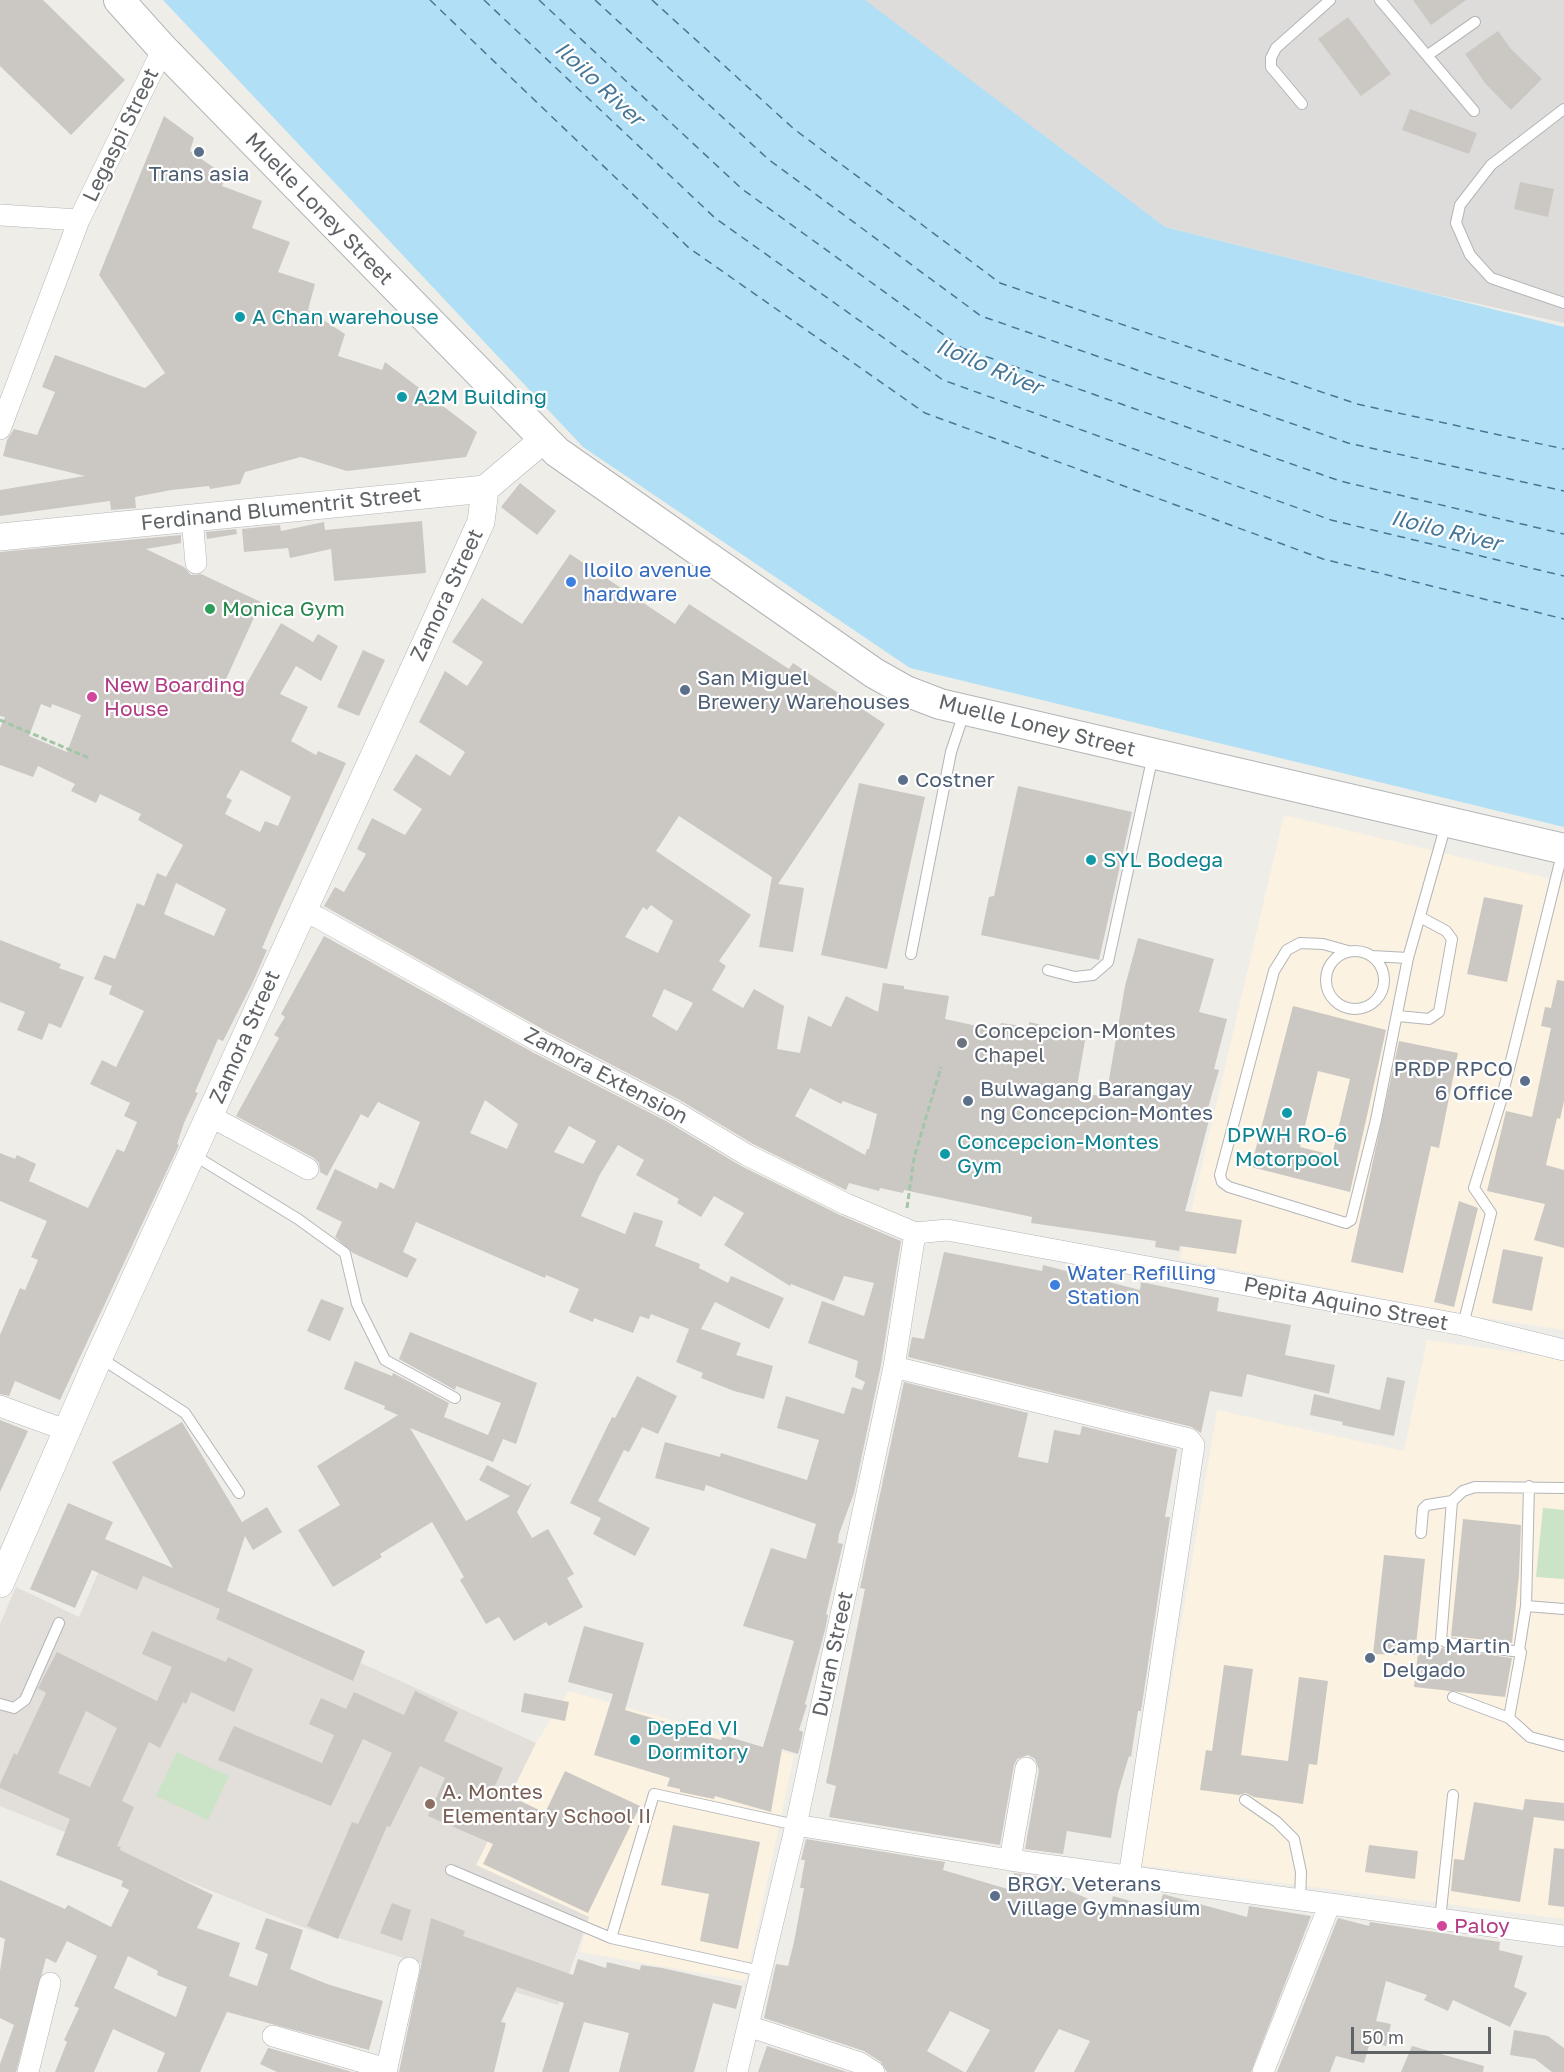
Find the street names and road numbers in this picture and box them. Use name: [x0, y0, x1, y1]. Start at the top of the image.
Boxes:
street label: Legaspi Street: [78, 64, 164, 206]
street label: Muelle Loney Street: [240, 128, 398, 290]
street label: Ferdinand Blumentrit Street: [140, 482, 422, 536]
street label: Zamora Street: [405, 525, 489, 665]
street label: Muelle Loney Street: [936, 689, 1138, 763]
street label: Zamora Street: [204, 967, 286, 1107]
street label: Zamora Extension: [520, 1022, 692, 1130]
street label: Pepita Aquino Street: [1242, 1272, 1450, 1336]
street label: Duran Street: [807, 1589, 859, 1719]

